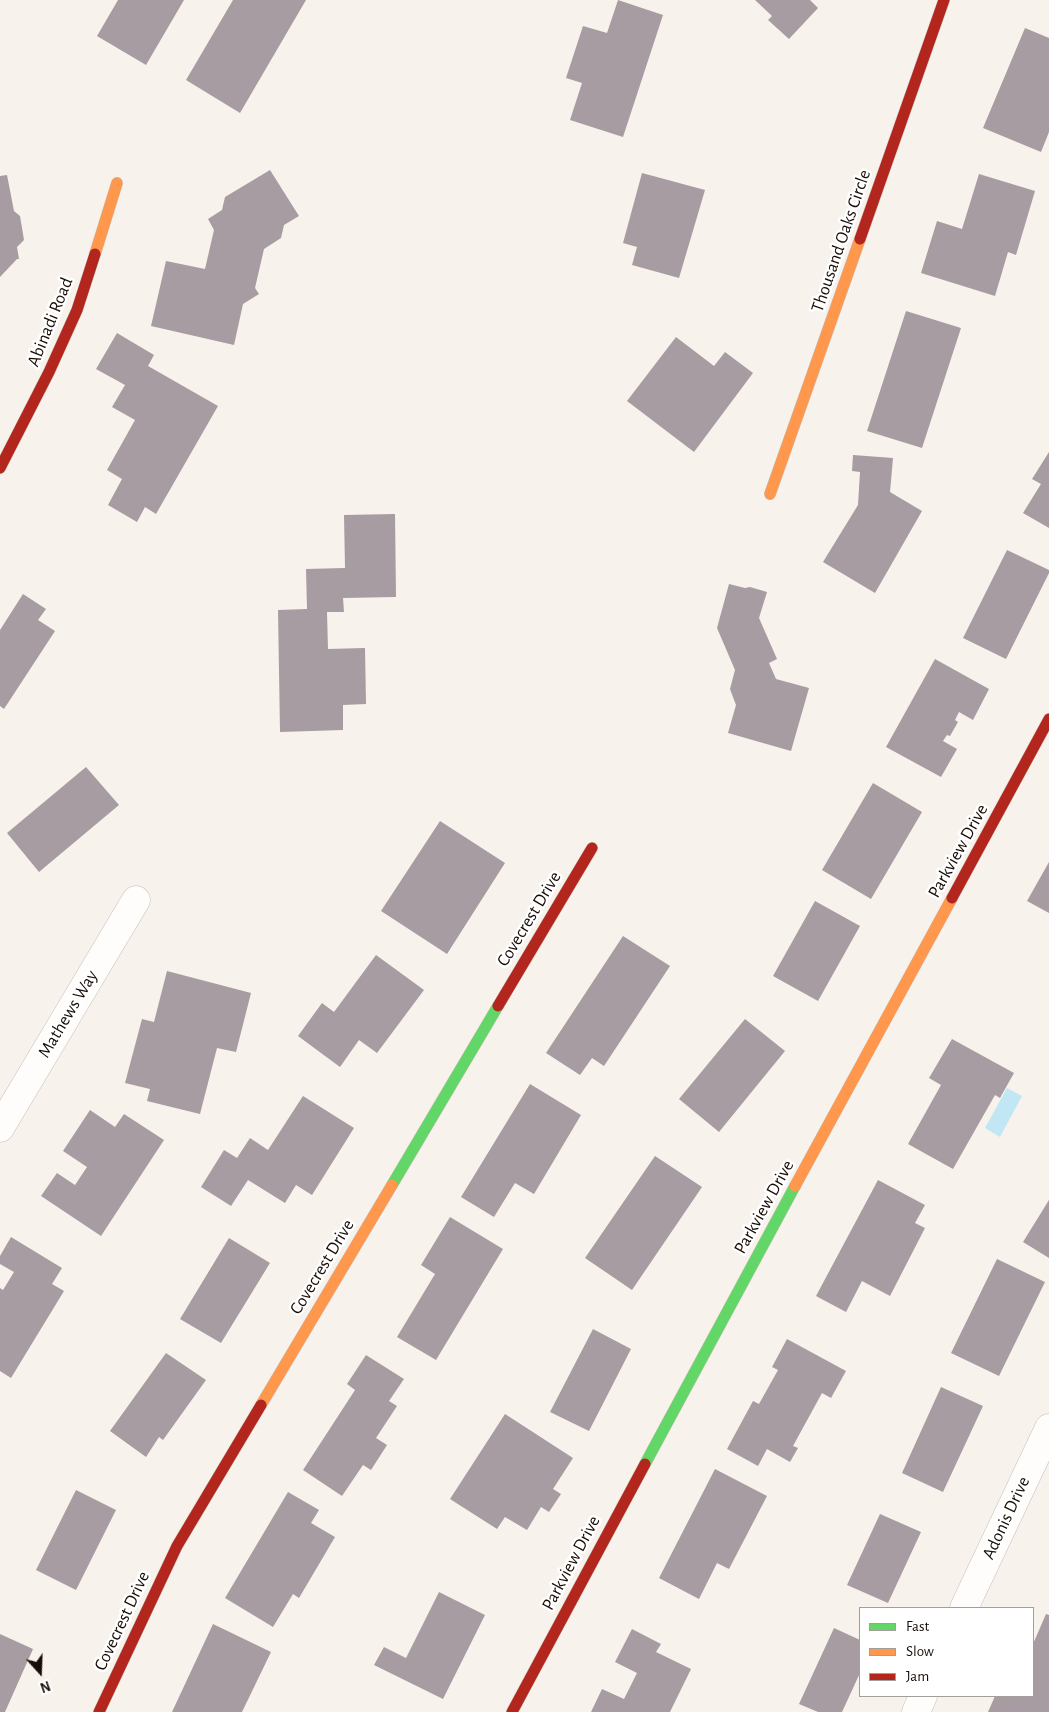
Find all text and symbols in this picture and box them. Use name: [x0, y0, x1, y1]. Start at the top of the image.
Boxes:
street label: Thousand Oaks Circle: [807, 167, 875, 315]
street label: Abinadi Road: [22, 274, 78, 370]
street label: Parkview Drive: [923, 800, 993, 902]
street label: Covecrest Drive: [492, 868, 566, 970]
street label: Mathews Way: [33, 966, 103, 1062]
street label: Parkview Drive: [729, 1156, 799, 1258]
street label: Covecrest Drive: [285, 1216, 359, 1318]
street label: Adonis Drive: [977, 1473, 1035, 1563]
street label: Parkview Drive: [537, 1512, 605, 1614]
street label: Covecrest Drive: [90, 1568, 154, 1674]
legend: [859, 1607, 1034, 1697]
text: Fast: [906, 1619, 929, 1634]
text: Slow: [906, 1644, 934, 1659]
north arrow: [15, 1647, 65, 1697]
text: Jam: [906, 1669, 929, 1684]
text: N: [38, 1678, 52, 1694]

